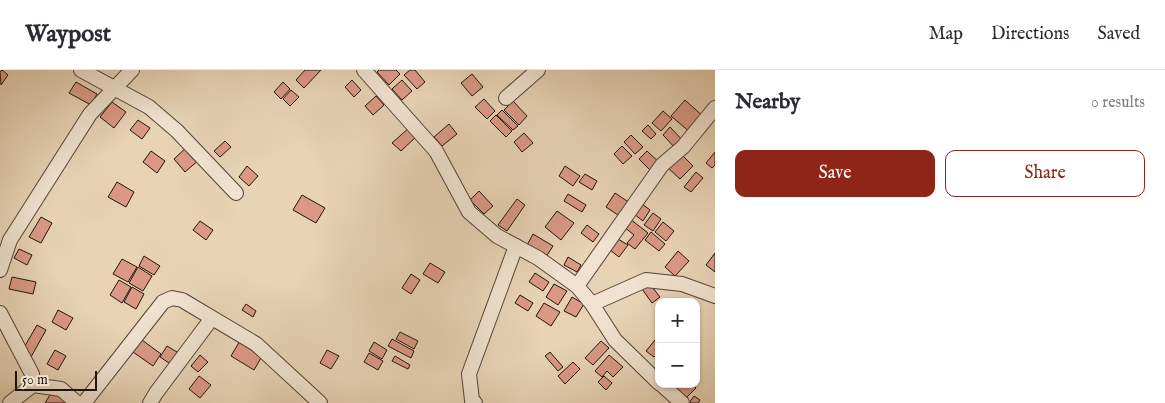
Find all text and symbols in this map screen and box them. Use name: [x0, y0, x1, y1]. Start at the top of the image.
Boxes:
text: Waypost: [25, 19, 111, 50]
text: Map: [929, 23, 963, 46]
text: Directions: [991, 23, 1069, 46]
text: Saved: [1097, 23, 1140, 46]
text: Nearby: [735, 89, 800, 116]
text: 0 results: [1091, 93, 1145, 113]
button: Save: [735, 150, 935, 197]
button: Share: [945, 150, 1145, 197]
map controls: [655, 298, 700, 388]
button: +: [655, 298, 700, 343]
button: −: [655, 343, 700, 388]
scale bar: [15, 368, 98, 391]
text: 50 m: [22, 371, 48, 389]

